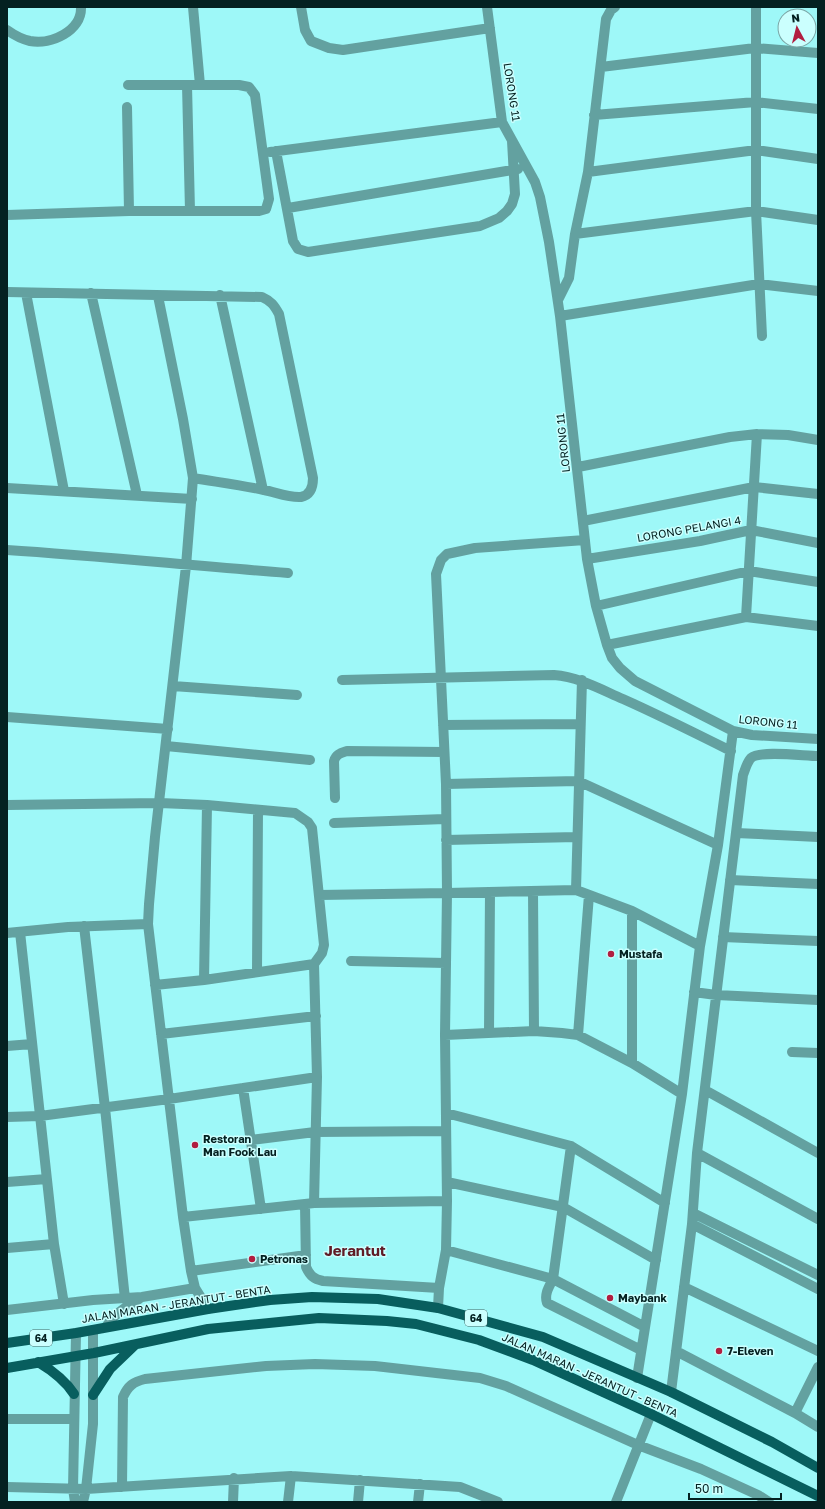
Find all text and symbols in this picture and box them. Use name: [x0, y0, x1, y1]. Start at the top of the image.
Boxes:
north arrow: [777, 8, 817, 48]
text: N: [791, 11, 801, 25]
street label: LORONG 11: [501, 62, 524, 122]
street label: LORONG 11: [553, 413, 572, 473]
street label: LORONG PELANGI 4: [636, 513, 742, 544]
street label: LORONG 11: [738, 712, 798, 731]
place label: Mustafa: [619, 947, 662, 960]
marker: Mustafa: [606, 949, 616, 959]
place label: Restoran Man Fook Lau: [203, 1132, 277, 1158]
marker: Restoran Man Fook Lau: [190, 1140, 200, 1150]
district label: Jerantut: [324, 1241, 386, 1259]
place label: Petronas: [260, 1252, 308, 1265]
marker: Petronas: [247, 1254, 257, 1264]
street label: JALAN MARAN - JERANTUT - BENTA: [81, 1282, 272, 1325]
place label: Maybank: [618, 1291, 667, 1304]
marker: Maybank: [605, 1293, 615, 1303]
road number: 64: [465, 1310, 487, 1326]
road number: 64: [30, 1330, 52, 1346]
street label: JALAN MARAN - JERANTUT - BENTA: [500, 1330, 681, 1420]
place label: 7-Eleven: [727, 1344, 774, 1357]
marker: 7-Eleven: [714, 1346, 724, 1356]
scale bar: [689, 1475, 781, 1501]
text: 50 m: [695, 1481, 723, 1496]

